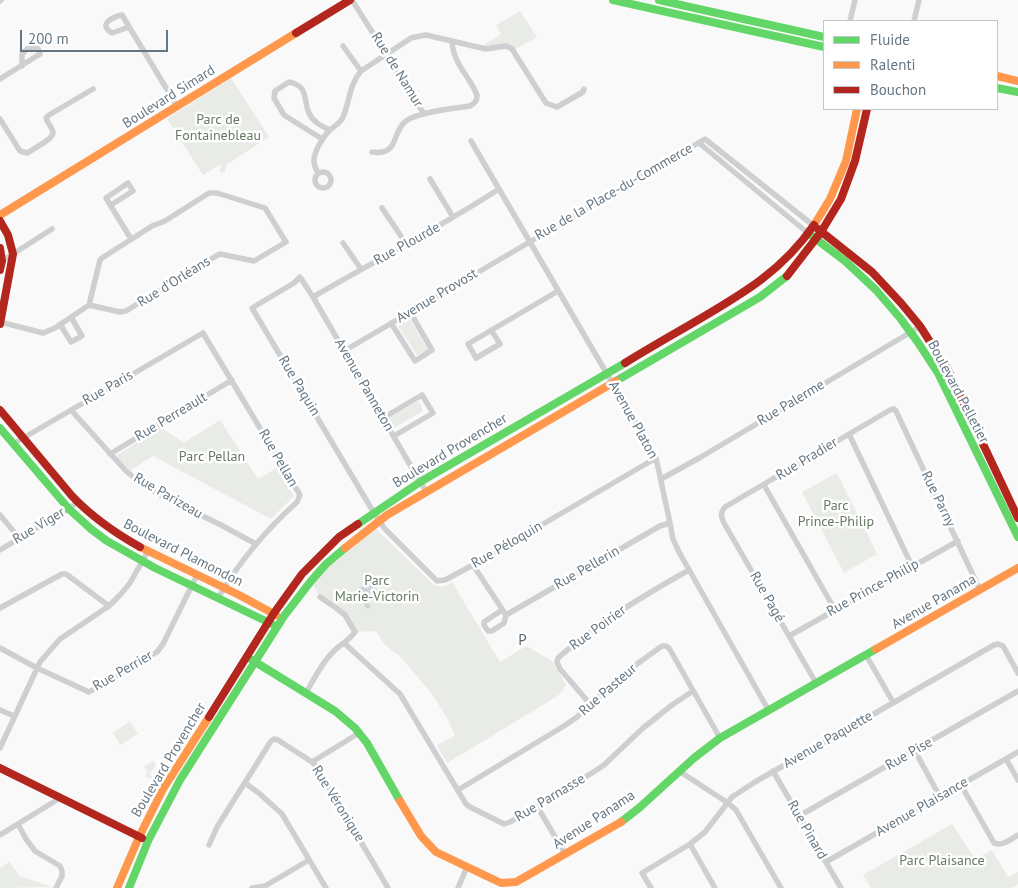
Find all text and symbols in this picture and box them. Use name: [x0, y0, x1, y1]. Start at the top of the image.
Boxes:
scale bar: [22, 20, 170, 52]
legend: [823, 20, 998, 110]
text: 200 m: [28, 29, 69, 48]
street label: Rue de Namur: [367, 30, 427, 110]
text: Fluide: [870, 30, 910, 49]
text: Ralenti: [870, 55, 916, 74]
street label: Boulevard Simard: [120, 62, 218, 132]
text: Bouchon: [870, 80, 926, 99]
park label: Parc de Fontainebleau: [175, 112, 261, 144]
street label: Rue de la Place-du-Commerce: [532, 140, 696, 244]
street label: Rue Plourde: [371, 219, 443, 269]
street label: Rue d'Orléans: [135, 253, 213, 311]
street label: Avenue Provost: [393, 265, 481, 327]
street label: Avenue Panneton: [331, 336, 397, 434]
street label: Boulevard Pelletier: [924, 338, 992, 446]
street label: Rue Paquin: [274, 353, 324, 419]
street label: Rue Paris: [80, 367, 136, 409]
street label: Rue Palerme: [754, 376, 828, 430]
street label: Avenue Platon: [605, 378, 661, 462]
street label: Rue Perreault: [132, 389, 210, 445]
street label: Boulevard Provencher: [390, 410, 510, 492]
street label: Rue Pellan: [255, 426, 301, 490]
street label: Rue Pradier: [773, 434, 841, 484]
park label: Parc Pellan: [179, 449, 245, 465]
street label: Rue Parny: [917, 468, 959, 530]
street label: Rue Parizeau: [130, 469, 206, 523]
park label: Parc Prince-Philip: [798, 498, 874, 530]
street label: Rue Viger: [10, 504, 68, 548]
street label: Boulevard Plamondon: [120, 516, 246, 590]
street label: Rue Péloquin: [469, 518, 545, 572]
street label: Rue Pellerin: [551, 543, 623, 593]
street label: Rue Prince-Philip: [824, 556, 922, 620]
street label: Rue Pagé: [746, 569, 788, 625]
street label: Avenue Panama: [889, 571, 979, 633]
park label: Parc Marie-Victorin: [335, 573, 419, 606]
street label: Rue Poirier: [567, 602, 629, 654]
district label: P: [518, 632, 528, 650]
street label: Rue Perrier: [90, 647, 156, 695]
street label: Rue Pasteur: [576, 660, 640, 720]
street label: Boulevard Provencher: [128, 700, 210, 820]
street label: Avenue Paquette: [780, 708, 876, 772]
street label: Rue Pise: [883, 734, 935, 774]
street label: Rue Véronique: [308, 763, 368, 845]
street label: Rue Parnasse: [512, 770, 588, 826]
street label: Avenue Plaisance: [873, 774, 971, 840]
street label: Avenue Panama: [550, 787, 638, 853]
street label: Rue Pinard: [783, 798, 831, 862]
park label: Parc Plaisance: [899, 853, 985, 869]

